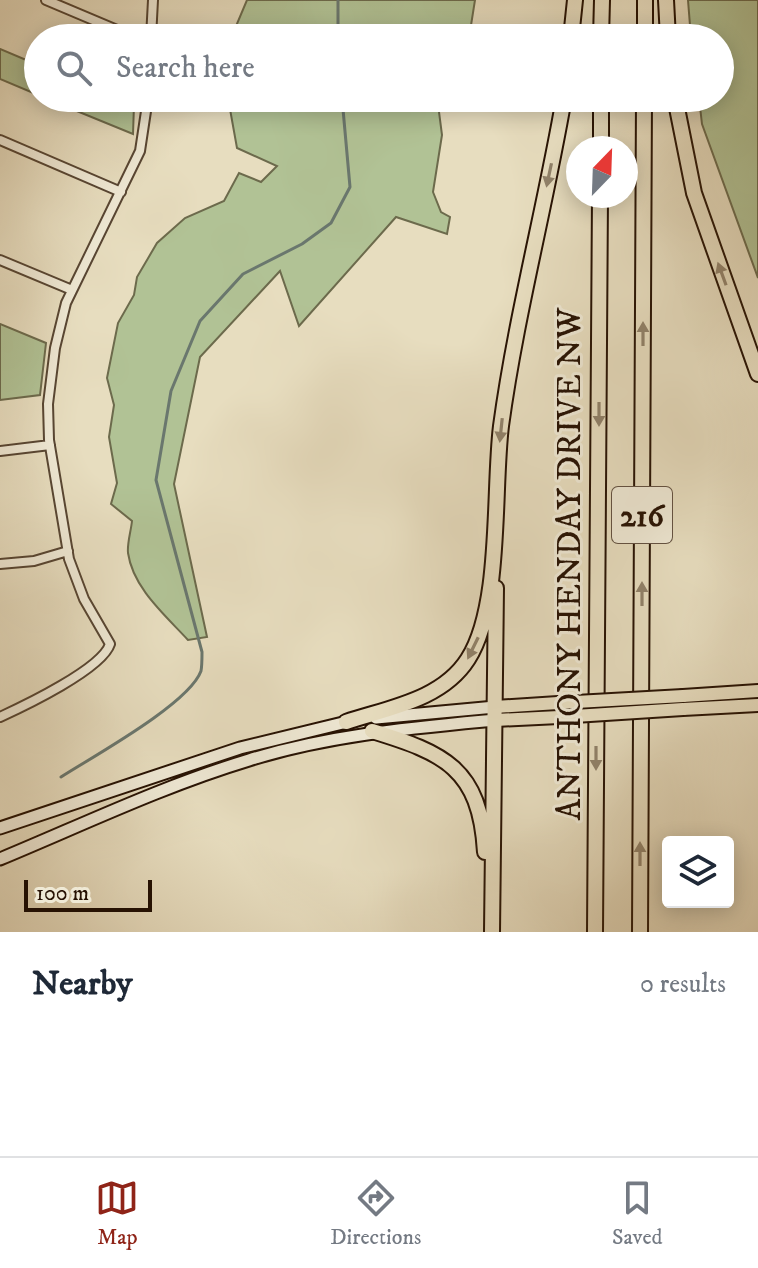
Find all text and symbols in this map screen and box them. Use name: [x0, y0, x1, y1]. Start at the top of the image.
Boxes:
search box: [24, 24, 734, 112]
icon: search: [52, 46, 96, 90]
text: Search here: [116, 50, 255, 87]
north arrow: [566, 136, 638, 208]
one-way arrow: [542, 162, 555, 187]
one-way arrow: [715, 262, 727, 286]
street label: ANTHONY HENDAY DRIVE NW: [549, 307, 591, 820]
one-way arrow: [637, 321, 649, 346]
one-way arrow: [593, 402, 605, 427]
one-way arrow: [495, 418, 508, 443]
road number: 216: [612, 487, 672, 543]
one-way arrow: [635, 581, 648, 606]
one-way arrow: [466, 637, 480, 660]
one-way arrow: [590, 746, 602, 771]
map controls: [662, 836, 734, 908]
button: layers: [662, 836, 734, 908]
one-way arrow: [634, 841, 646, 866]
scale bar: [24, 876, 152, 912]
text: 100 m: [36, 880, 89, 907]
text: Nearby: [32, 963, 133, 1005]
text: 0 results: [640, 968, 726, 1001]
tab: Map: [95, 1176, 139, 1251]
tab: Directions: [330, 1176, 421, 1251]
tab: Saved: [612, 1176, 663, 1251]

